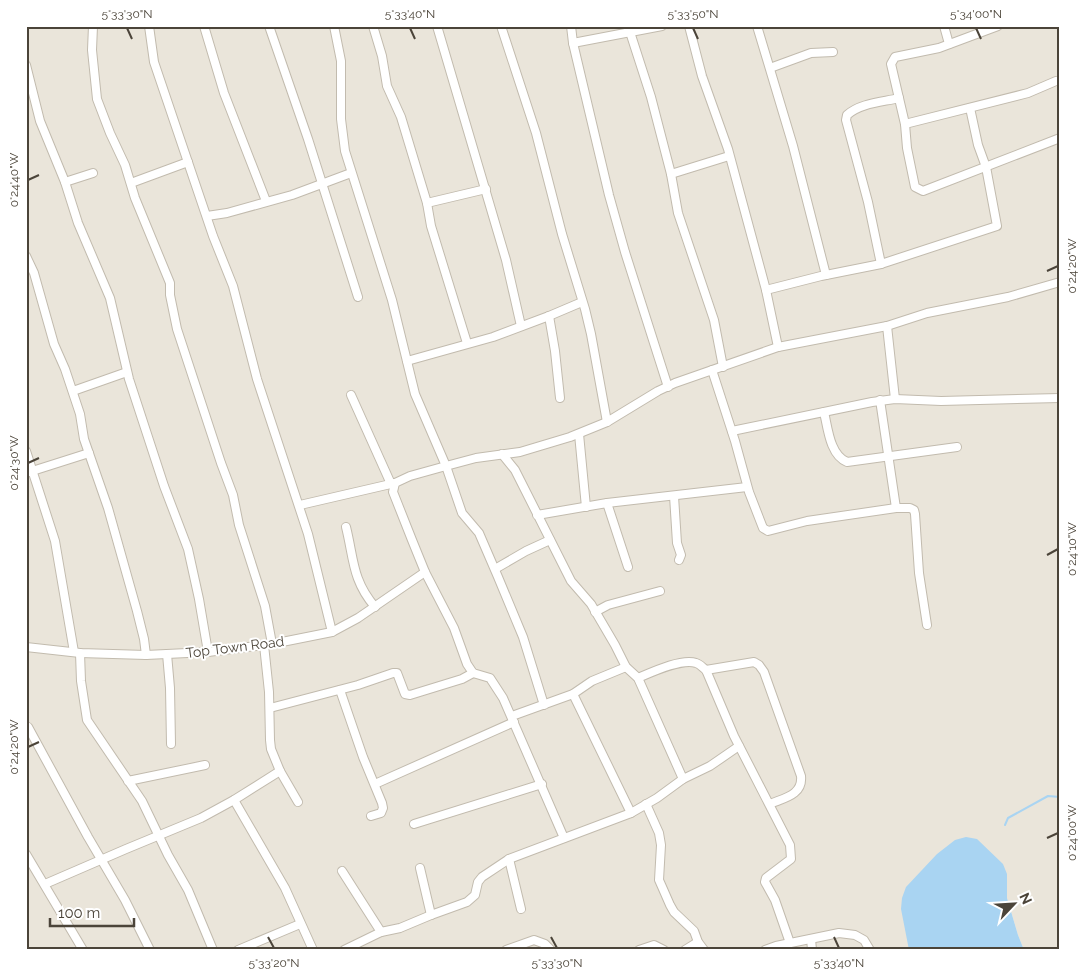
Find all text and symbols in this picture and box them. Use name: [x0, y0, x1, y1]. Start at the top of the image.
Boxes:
text: 5°33'30"N: [101, 7, 153, 21]
text: 5°33'40"N: [385, 7, 435, 21]
text: 5°33'50"N: [667, 7, 719, 21]
text: 5°34'00"N: [950, 7, 1002, 21]
text: 0°24'40"W: [7, 152, 21, 207]
text: 0°24'20"W: [1065, 238, 1079, 293]
text: 0°24'30"W: [7, 435, 21, 491]
text: 0°24'10"W: [1065, 522, 1079, 576]
street label: Top Town Road: [185, 633, 285, 661]
text: 0°24'20"W: [7, 719, 21, 774]
text: 0°24'00"W: [1065, 805, 1079, 861]
north arrow: [988, 878, 1038, 928]
text: N: [1016, 890, 1035, 907]
scale bar: [50, 896, 134, 928]
text: 100 m: [58, 904, 100, 922]
text: 5°33'20"N: [249, 956, 299, 970]
text: 5°33'30"N: [531, 956, 583, 970]
text: 5°33'40"N: [814, 956, 864, 970]

